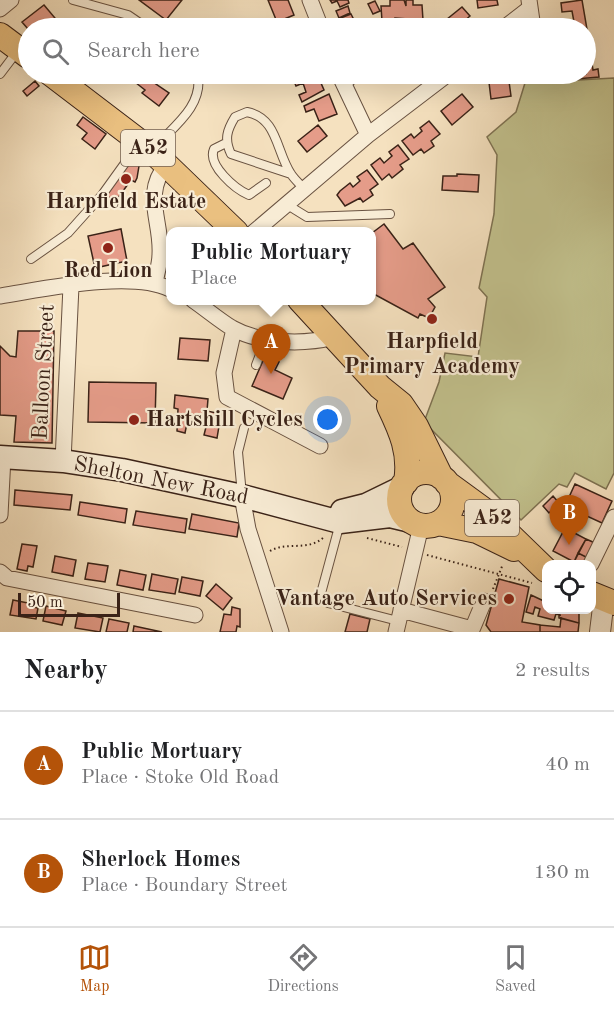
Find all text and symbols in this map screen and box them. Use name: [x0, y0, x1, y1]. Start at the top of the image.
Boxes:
search box: [18, 18, 596, 84]
icon: search: [39, 35, 72, 68]
text: Search here: [87, 40, 200, 62]
road number: A52: [121, 130, 175, 166]
marker: Harpfield Estate: [119, 172, 133, 186]
place label: Harpfield Estate: [46, 191, 206, 213]
popup: [166, 227, 376, 305]
marker: Red Lion: [101, 241, 115, 255]
text: Public Mortuary: [190, 242, 352, 264]
place label: Red Lion: [63, 260, 153, 282]
text: Place: [190, 269, 237, 289]
street label: Balloon Street: [29, 303, 59, 441]
marker: Harpfield Primary Academy: [425, 312, 439, 326]
pin: A: [252, 324, 290, 374]
place label: Harpfield Primary Academy: [344, 331, 520, 378]
your location: [313, 405, 342, 434]
place label: Hartshill Cycles: [146, 409, 303, 431]
marker: Hartshill Cycles: [127, 413, 141, 427]
street label: Shelton New Road: [72, 453, 250, 509]
pin: B: [550, 496, 588, 545]
road number: A52: [465, 500, 519, 536]
map controls: [542, 560, 596, 614]
button: locate: [542, 560, 596, 614]
place label: Vantage Auto Services: [275, 588, 497, 610]
scale bar: [18, 590, 120, 618]
marker: Vantage Auto Services: [502, 592, 516, 606]
text: 50 m: [27, 595, 63, 611]
text: Nearby: [24, 658, 108, 684]
text: 2 results: [515, 661, 590, 681]
text: Public Mortuary: [81, 741, 242, 763]
text: A: [36, 755, 51, 775]
text: 40 m: [545, 755, 590, 775]
text: Place · Stoke Old Road: [81, 768, 279, 788]
text: Sherlock Homes: [81, 849, 240, 871]
text: B: [36, 863, 51, 883]
text: 130 m: [534, 863, 590, 883]
text: Place · Boundary Street: [81, 876, 288, 896]
tab: Map: [78, 941, 111, 997]
tab: Directions: [268, 941, 339, 997]
tab: Saved: [495, 941, 536, 997]

